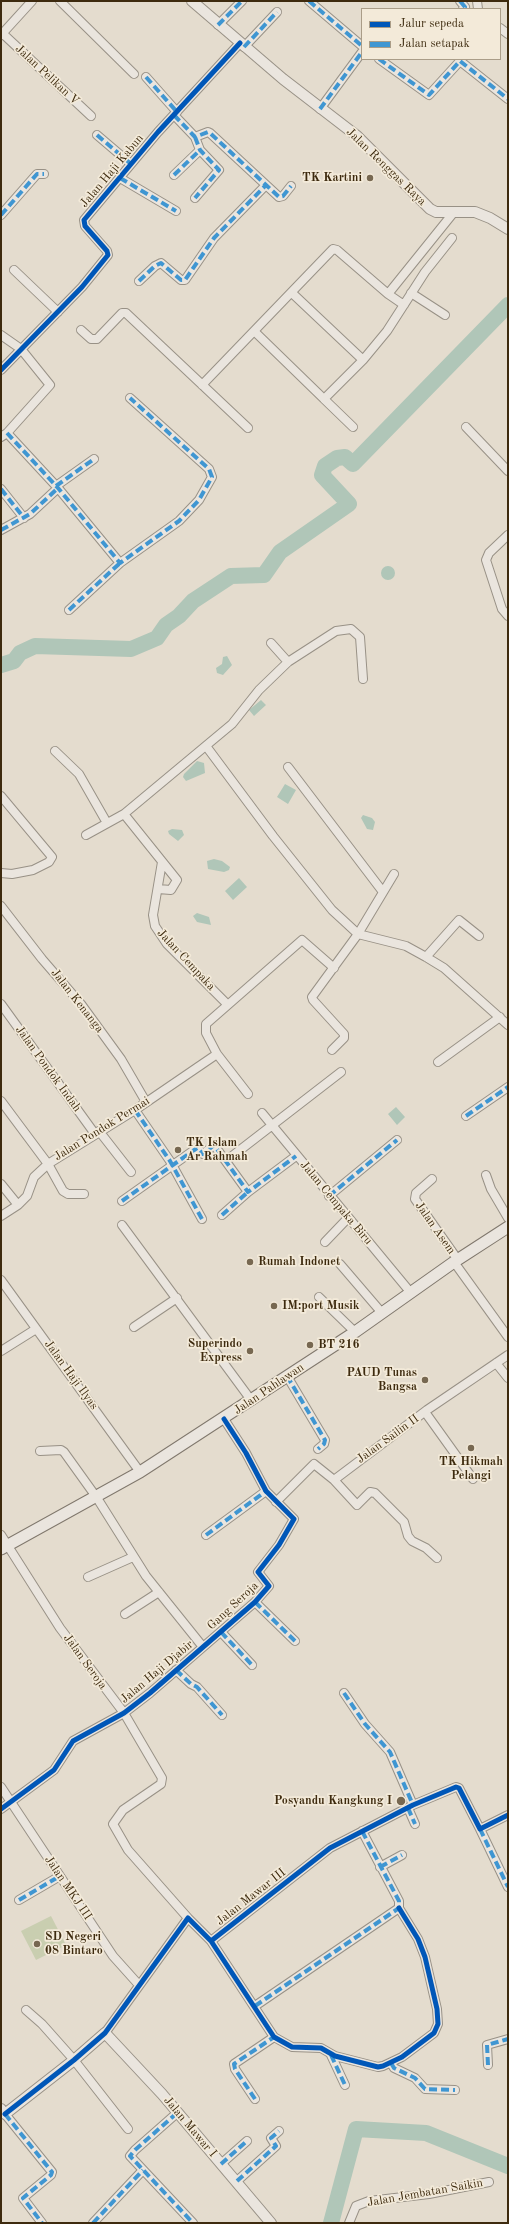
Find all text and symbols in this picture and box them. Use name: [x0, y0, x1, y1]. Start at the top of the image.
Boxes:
legend: [361, 8, 501, 60]
text: Jalur sepeda: [399, 18, 464, 30]
text: Jalan setapak: [399, 38, 470, 50]
street label: Jalan Pelikan V: [12, 42, 82, 108]
street label: Jalan Renggas Raya: [343, 125, 429, 209]
street label: Jalan Haji Kabun: [77, 131, 147, 211]
place label: TK Kartini: [302, 171, 362, 185]
marker: TK Kartini: [365, 173, 375, 183]
street label: Jalan Cempaka: [154, 926, 218, 994]
street label: Jalan Kenanga: [48, 966, 106, 1036]
street label: Jalan Pondok Indah: [12, 1023, 84, 1115]
street label: Jalan Pondok Permai: [52, 1094, 152, 1164]
place label: TK Islam Ar Rahmah: [186, 1136, 248, 1164]
marker: TK Islam Ar Rahmah: [173, 1145, 183, 1155]
street label: Jalan Cempaka Biru: [297, 1158, 375, 1248]
street label: Jalan Asem: [412, 1199, 458, 1257]
place label: Rumah Indonet: [258, 1255, 340, 1269]
marker: Rumah Indonet: [245, 1257, 255, 1267]
place label: IM:port Musik: [282, 1299, 360, 1313]
marker: IM:port Musik: [269, 1301, 279, 1311]
street label: Jalan Haji Ilyas: [41, 1337, 101, 1413]
place label: Superindo Express: [188, 1337, 242, 1365]
place label: BT 216: [318, 1338, 359, 1352]
marker: BT 216: [305, 1340, 315, 1350]
marker: Superindo Express: [245, 1346, 255, 1356]
street label: Jalan Pahlawan: [231, 1360, 307, 1418]
place label: PAUD Tunas Bangsa: [347, 1366, 417, 1394]
marker: PAUD Tunas Bangsa: [420, 1375, 430, 1385]
street label: Jalan Sailin II: [354, 1411, 422, 1467]
marker: TK Hikmah Pelangi: [466, 1443, 476, 1453]
place label: TK Hikmah Pelangi: [439, 1455, 503, 1483]
street label: Gang Seroja: [205, 1579, 261, 1633]
street label: Jalan Seroja: [60, 1631, 110, 1693]
street label: Jalan Haji Djabir: [118, 1637, 196, 1707]
place label: Posyandu Kangkung I: [274, 1794, 392, 1808]
marker: Posyandu Kangkung I: [395, 1795, 407, 1807]
street label: Jalan MKJ III: [41, 1853, 95, 1923]
street label: Jalan Mawar III: [213, 1865, 289, 1929]
place label: SD Negeri 08 Bintaro: [45, 1930, 103, 1958]
marker: SD Negeri 08 Bintaro: [32, 1939, 42, 1949]
street label: Jalan Mawar I: [160, 2094, 220, 2160]
street label: Jalan Jembatan Saikin: [366, 2176, 484, 2210]

